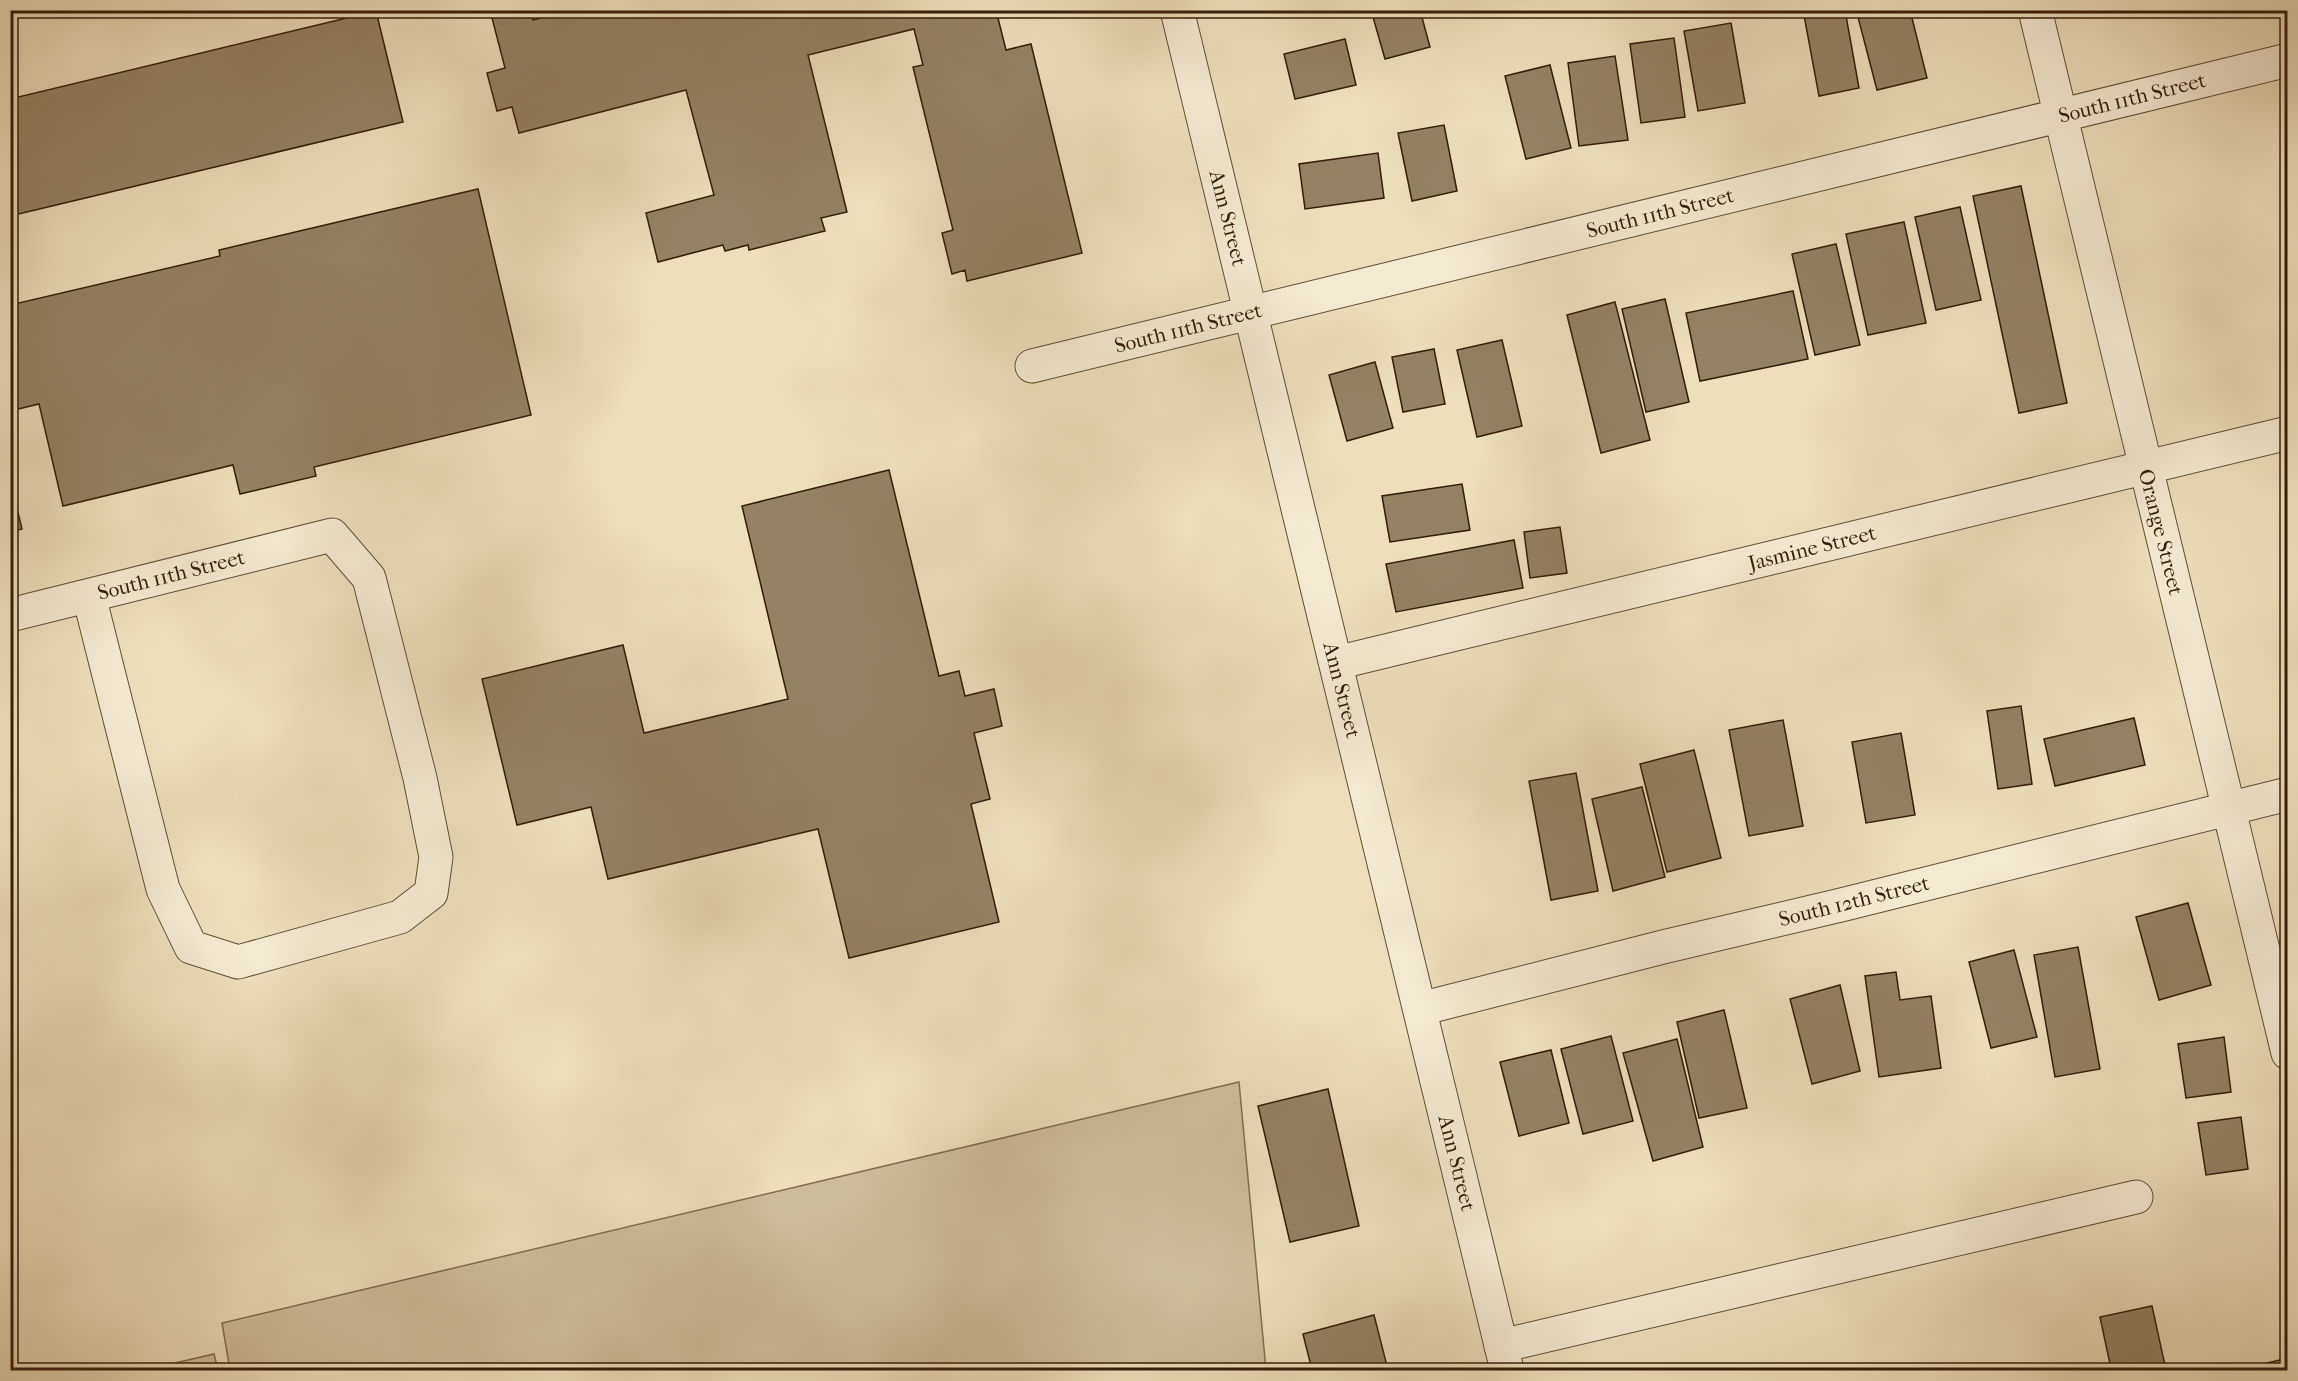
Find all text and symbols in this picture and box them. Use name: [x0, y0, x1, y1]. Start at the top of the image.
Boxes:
street label: South 11th Street: [2056, 68, 2209, 128]
street label: Ann Street: [1204, 167, 1252, 269]
street label: South 11th Street: [1584, 183, 1737, 243]
street label: South 11th Street: [1112, 298, 1265, 358]
street label: Orange Street: [2134, 467, 2188, 598]
street label: Jasmine Street: [1744, 520, 1879, 576]
street label: South 11th Street: [95, 545, 248, 605]
street label: Ann Street: [1318, 639, 1366, 741]
street label: South 12th Street: [1776, 871, 1932, 931]
street label: Ann Street: [1433, 1112, 1481, 1214]

